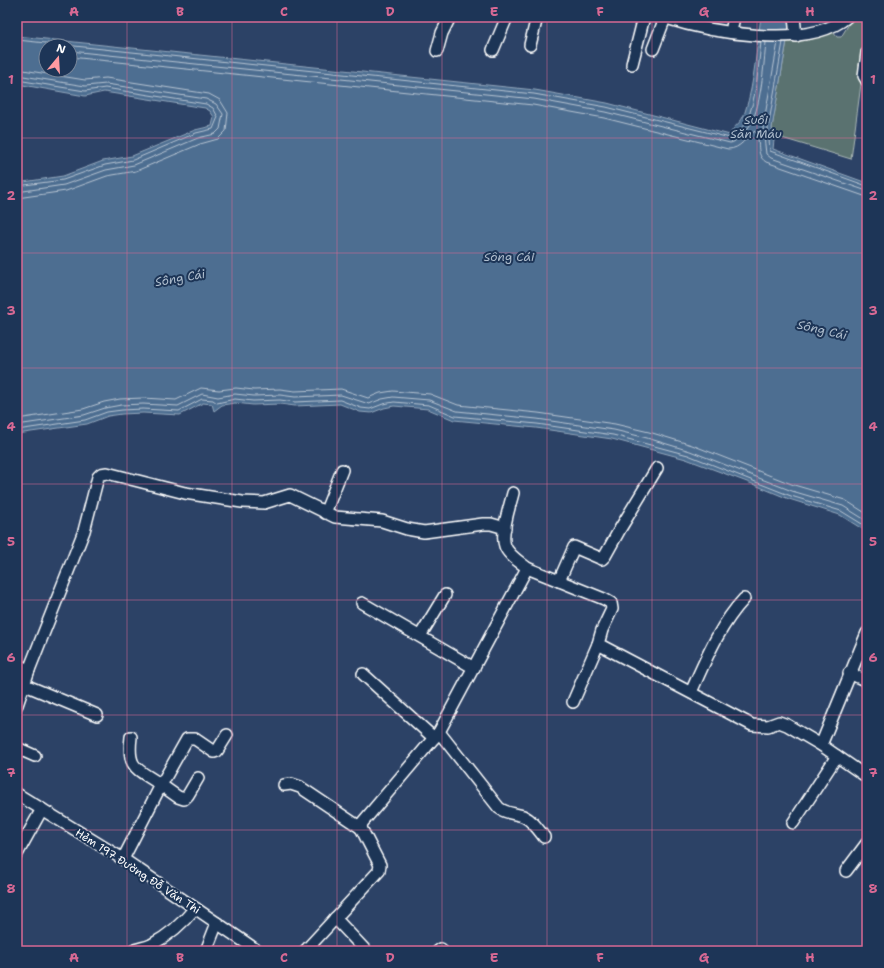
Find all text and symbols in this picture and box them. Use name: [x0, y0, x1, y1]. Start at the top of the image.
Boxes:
text: A: [69, 3, 79, 20]
text: B: [176, 3, 184, 20]
text: C: [280, 3, 288, 20]
text: D: [385, 3, 395, 20]
text: E: [490, 3, 499, 20]
text: F: [596, 3, 604, 20]
text: G: [699, 3, 710, 20]
text: H: [805, 3, 815, 20]
north arrow: [38, 38, 78, 78]
text: N: [54, 40, 68, 58]
text: 1: [8, 71, 14, 88]
text: 1: [870, 71, 876, 88]
water label: Suối Săn Máu: [730, 112, 782, 142]
text: 2: [6, 187, 16, 204]
text: 2: [868, 187, 878, 204]
water label: Sông Cái: [484, 249, 535, 265]
water label: Sông Cái: [154, 266, 207, 290]
text: 3: [6, 302, 16, 319]
text: 3: [868, 302, 878, 319]
water label: Sông Cái: [796, 317, 849, 344]
text: 4: [6, 418, 16, 435]
text: 4: [868, 418, 878, 435]
text: 5: [7, 533, 15, 550]
text: 5: [869, 533, 877, 550]
text: 6: [6, 649, 16, 666]
text: 6: [868, 649, 878, 666]
text: 7: [6, 764, 16, 781]
text: 7: [868, 764, 878, 781]
street label: Hẻm 197 Đường Đỗ Văn Thi: [72, 825, 203, 918]
text: 8: [6, 880, 16, 897]
text: 8: [868, 880, 878, 897]
text: A: [69, 949, 79, 966]
text: B: [176, 949, 184, 966]
text: C: [280, 949, 288, 966]
text: D: [385, 949, 395, 966]
text: E: [490, 949, 499, 966]
text: F: [596, 949, 604, 966]
text: G: [699, 949, 710, 966]
text: H: [805, 949, 815, 966]

